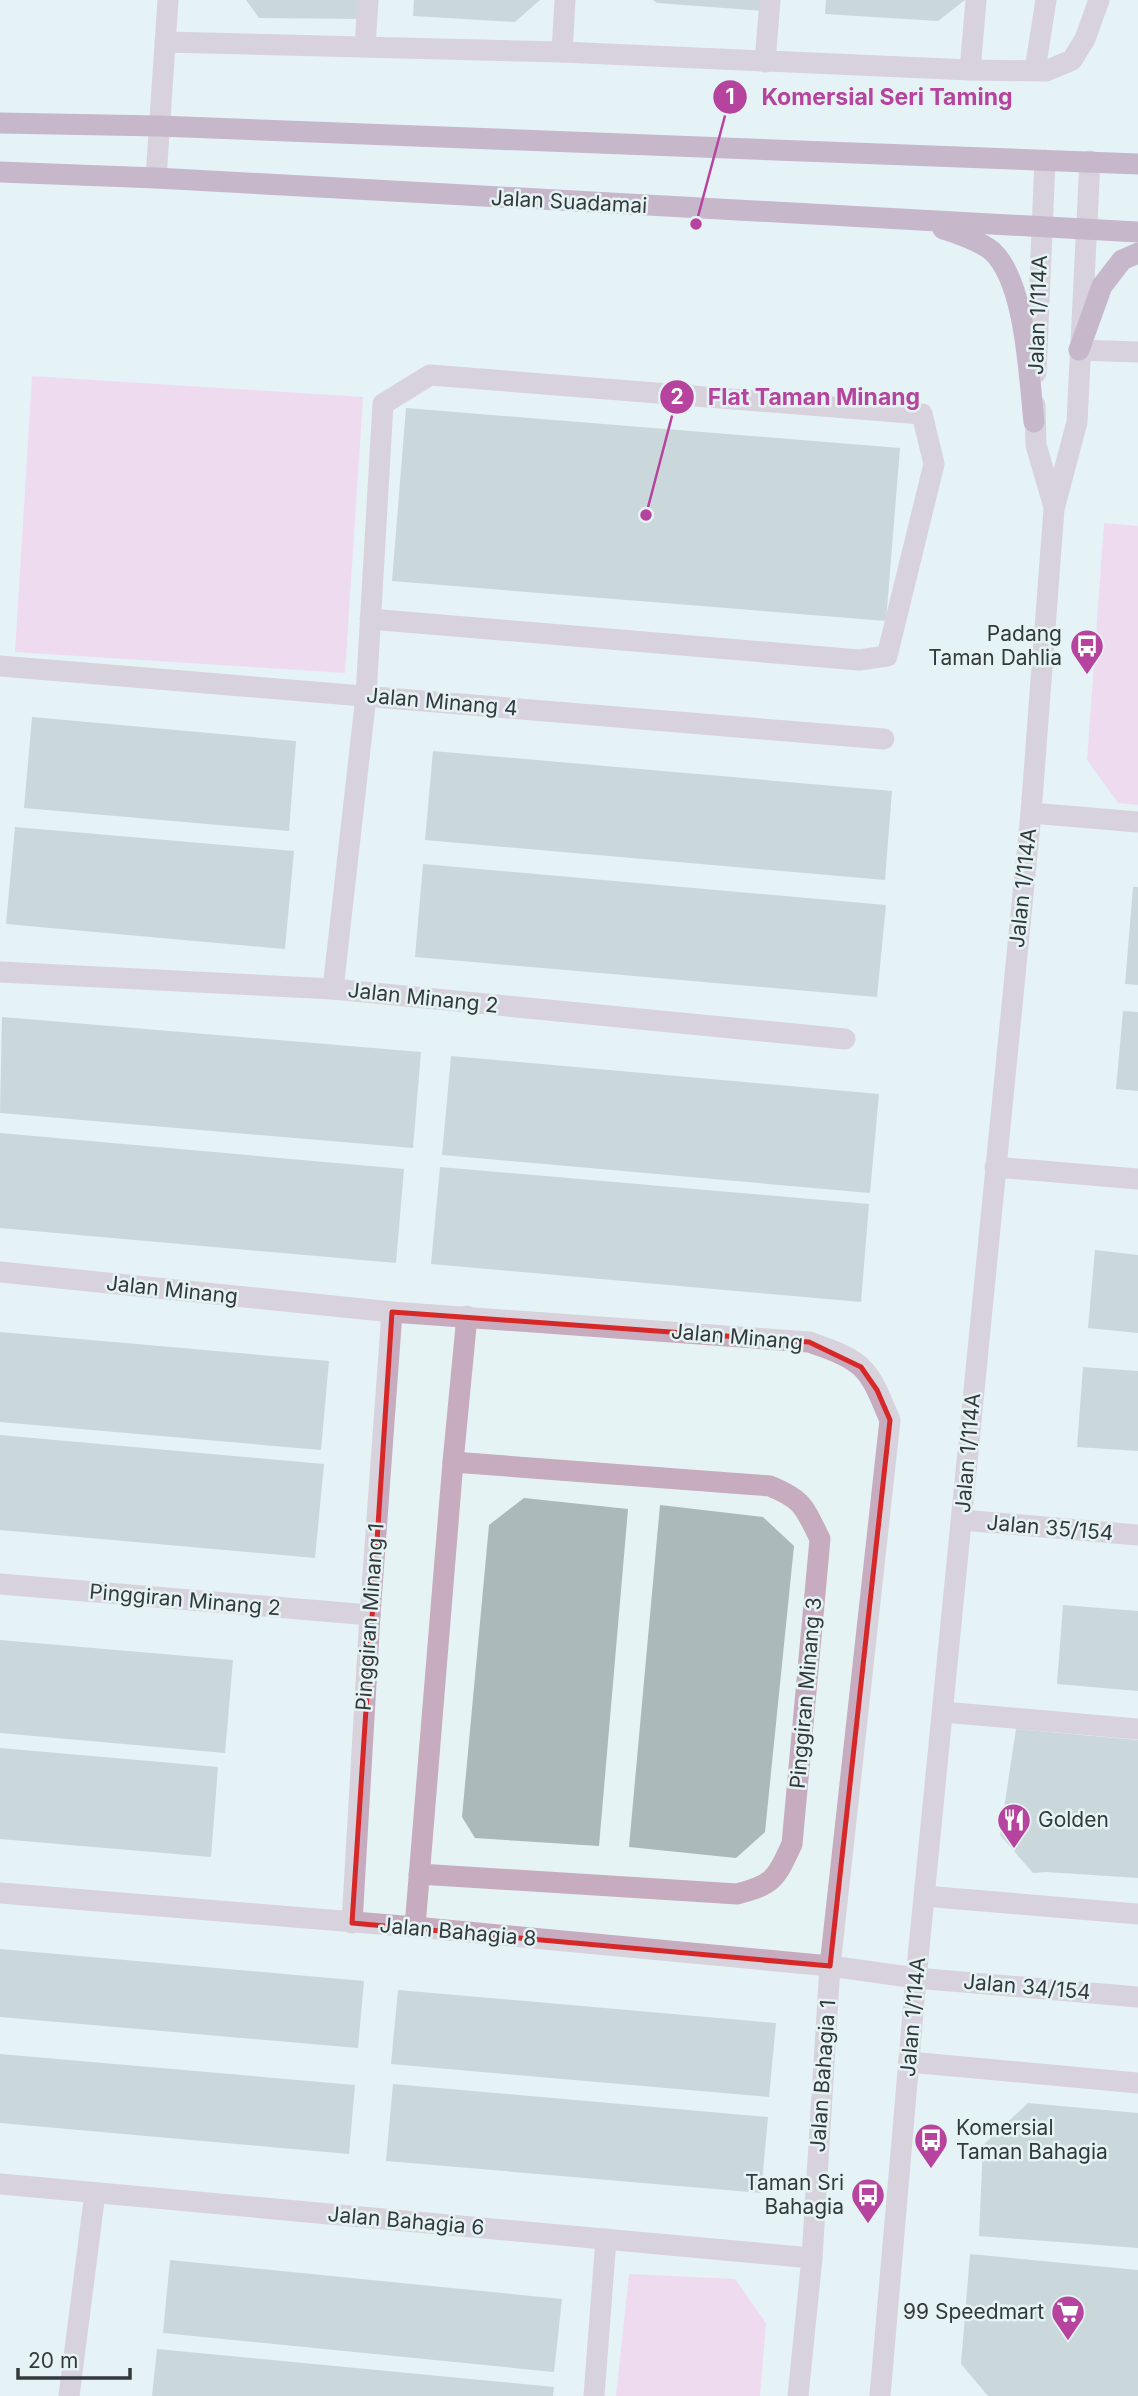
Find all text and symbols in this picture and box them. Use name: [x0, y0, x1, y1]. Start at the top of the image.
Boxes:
callout: Komersial Seri Taming: [713, 75, 1027, 119]
text: Komersial Seri Taming: [761, 83, 1013, 111]
text: 1: [725, 84, 735, 109]
street label: Jalan Suadamai: [490, 185, 648, 218]
street label: Jalan 1/114A: [1023, 254, 1052, 375]
callout: Flat Taman Minang: [659, 375, 935, 419]
text: Flat Taman Minang: [708, 383, 920, 411]
text: 2: [670, 384, 684, 409]
place label: Padang Taman Dahlia: [928, 621, 1062, 670]
bus stop icon: Padang Taman Dahlia: [1068, 627, 1106, 676]
street label: Jalan Minang 4: [365, 682, 519, 721]
street label: Jalan 1/114A: [1004, 827, 1041, 949]
street label: Jalan Minang 2: [347, 977, 500, 1018]
street label: Jalan Minang: [105, 1270, 239, 1309]
street label: Jalan Minang: [670, 1318, 804, 1355]
street label: Jalan 1/114A: [950, 1392, 985, 1514]
street label: Jalan 35/154: [986, 1510, 1114, 1545]
street label: Pinggiran Minang 1: [350, 1522, 389, 1711]
street label: Pinggiran Minang 2: [88, 1579, 282, 1620]
street label: Pinggiran Minang 3: [785, 1596, 826, 1790]
restaurant icon: Golden: [995, 1801, 1033, 1850]
place label: Golden: [1038, 1807, 1109, 1832]
street label: Jalan Bahagia 8: [379, 1912, 538, 1951]
street label: Jalan 1/114A: [895, 1956, 930, 2078]
street label: Jalan 34/154: [962, 1968, 1092, 2005]
street label: Jalan Bahagia 1: [805, 1999, 840, 2153]
place label: Komersial Taman Bahagia: [956, 2115, 1108, 2164]
bus stop icon: Komersial Taman Bahagia: [912, 2121, 950, 2170]
place label: Taman Sri Bahagia: [745, 2170, 844, 2219]
bus stop icon: Taman Sri Bahagia: [849, 2176, 887, 2225]
street label: Jalan Bahagia 6: [327, 2201, 486, 2240]
supermarket icon: 99 Speedmart: [1049, 2293, 1087, 2342]
place label: 99 Speedmart: [903, 2299, 1044, 2324]
scale bar: [18, 2336, 130, 2380]
text: 20 m: [28, 2348, 78, 2373]

